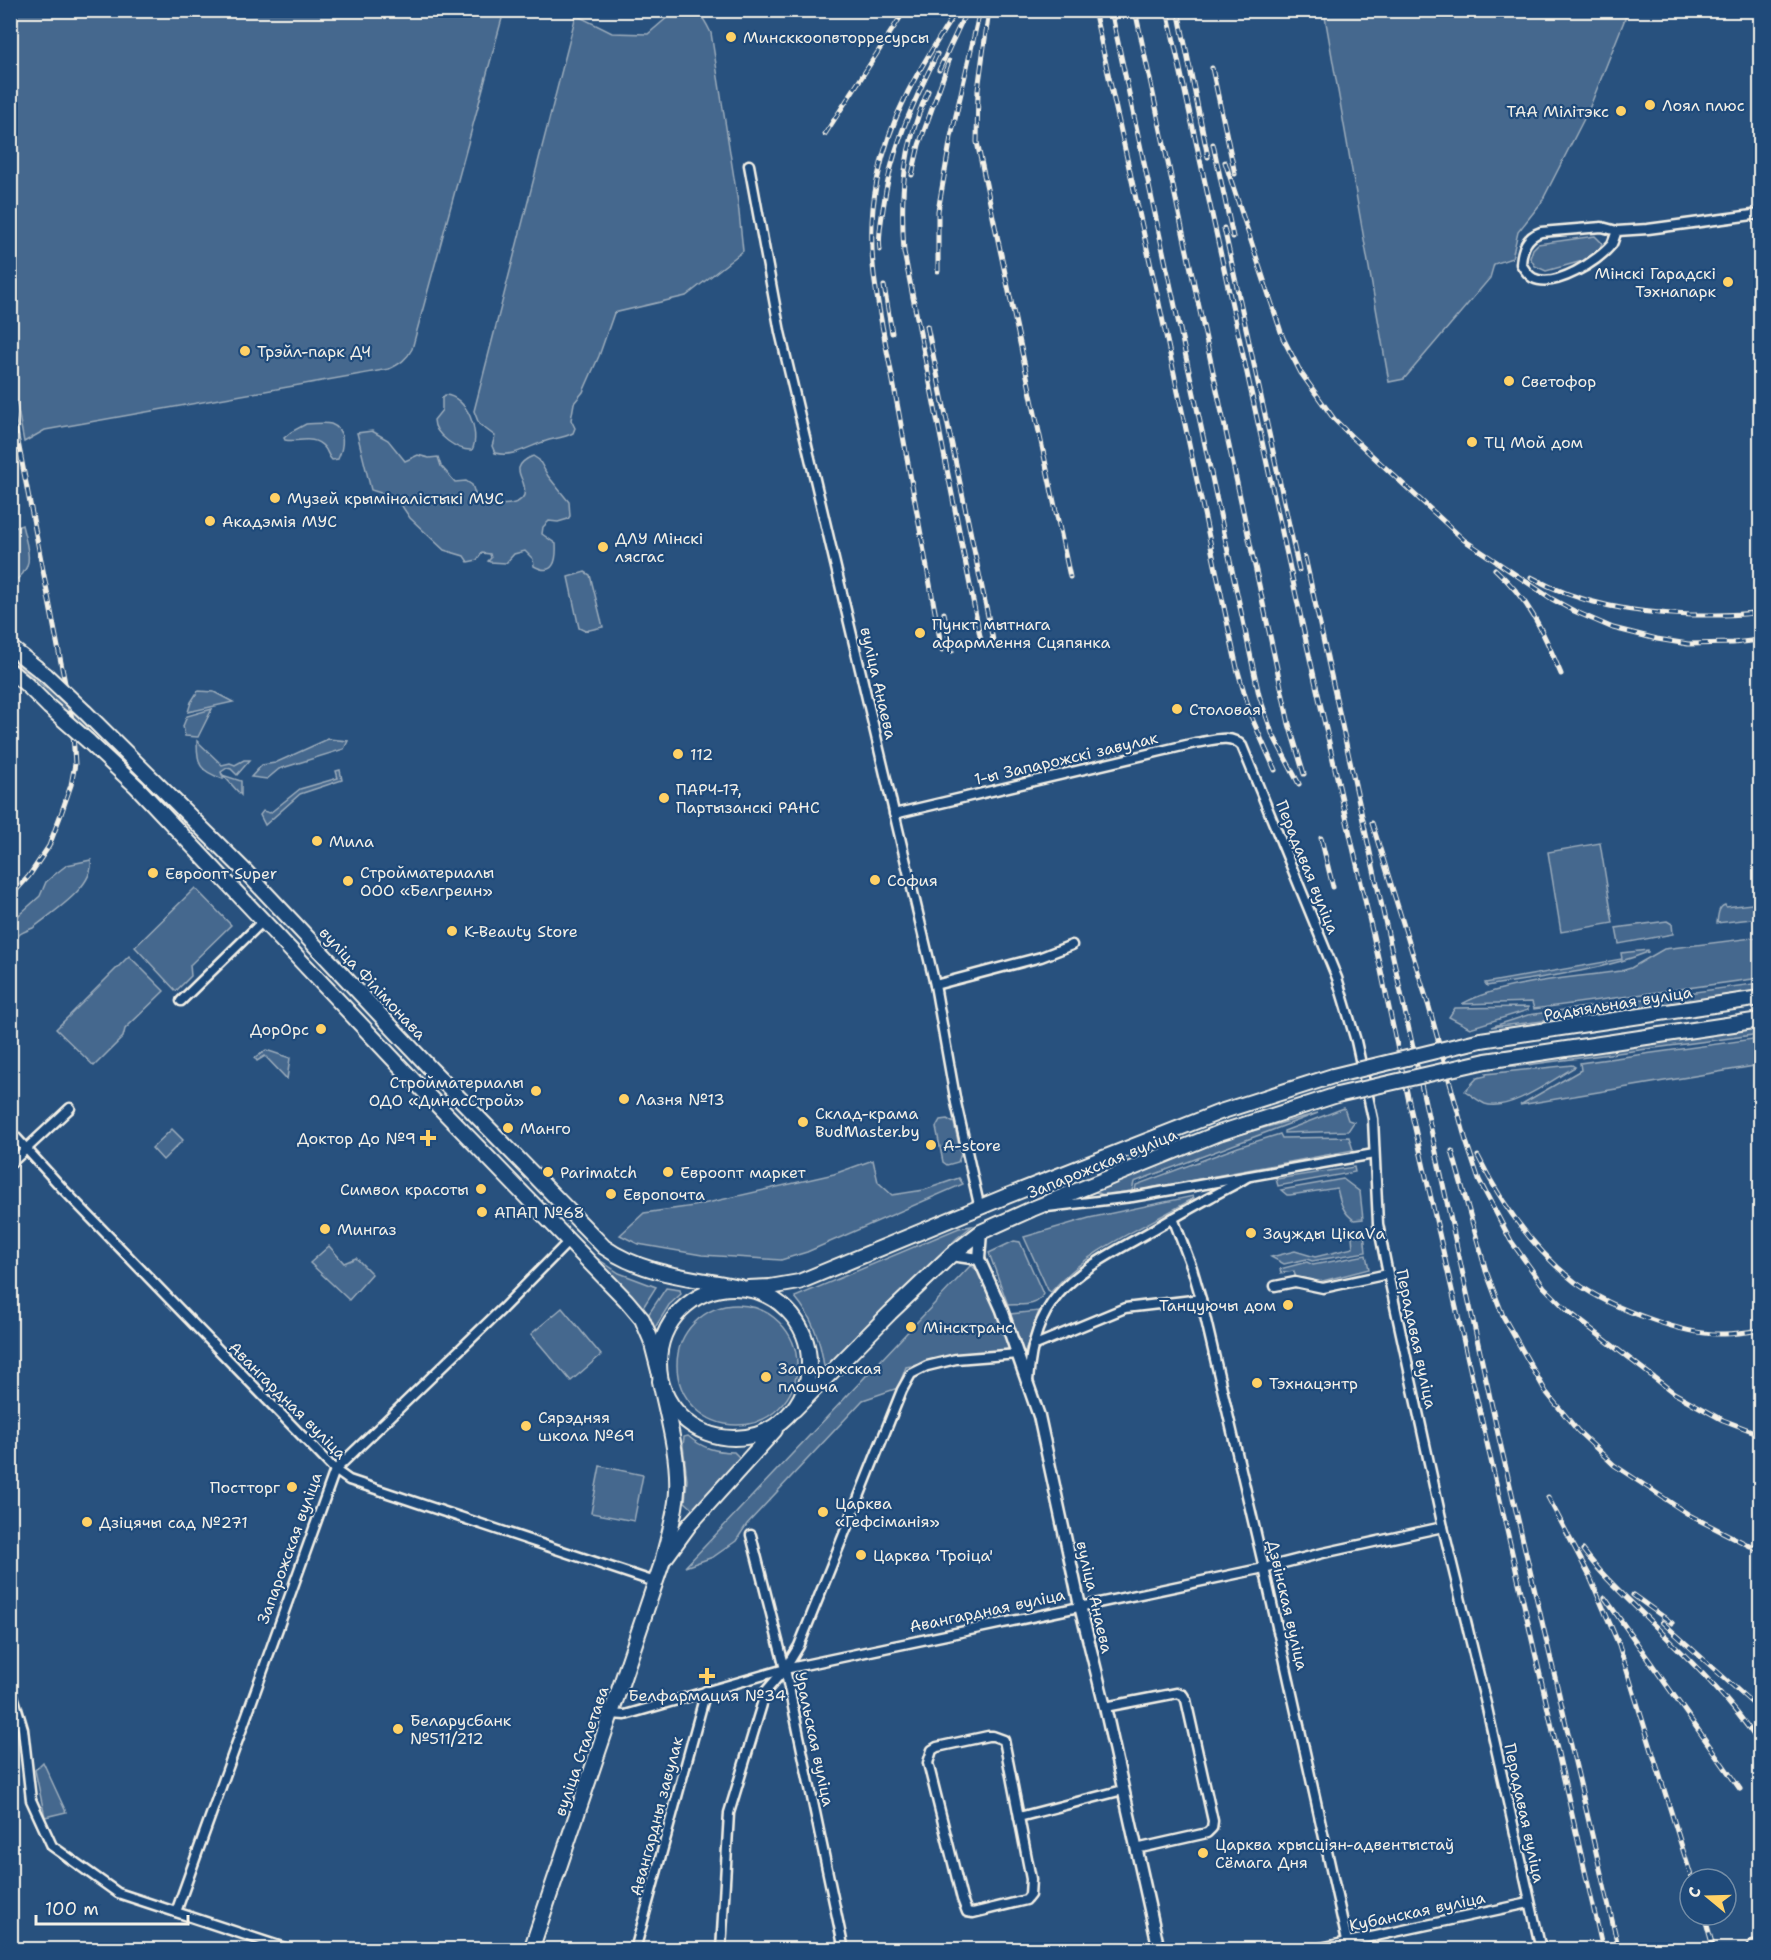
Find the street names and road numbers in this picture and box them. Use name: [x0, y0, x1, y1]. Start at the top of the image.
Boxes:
street label: вуліца Анаева: [855, 625, 902, 741]
street label: 1-ы Запарожскі завулак: [972, 727, 1161, 790]
street label: Перадавая вуліца: [1271, 797, 1344, 937]
street label: вуліца Філімонава: [315, 922, 431, 1045]
street label: Радыяльная вуліца: [1542, 981, 1694, 1026]
street label: Запарожская вуліца: [1024, 1124, 1180, 1203]
street label: Перадавая вуліца: [1391, 1267, 1442, 1411]
street label: Авангардная вуліца: [224, 1337, 351, 1464]
street label: Запарожская вуліца: [252, 1469, 327, 1627]
street label: Дзвінская вуліца: [1262, 1538, 1313, 1672]
street label: вуліца Анаева: [1071, 1539, 1118, 1655]
street label: Авангардная вуліца: [907, 1584, 1067, 1637]
street label: Уральская вуліца: [790, 1670, 839, 1808]
street label: вуліца Сталетава: [549, 1683, 614, 1819]
street label: Авангардны завулак: [625, 1734, 688, 1898]
street label: Перадавая вуліца: [1499, 1741, 1550, 1885]
street label: Кубанская вуліца: [1347, 1887, 1487, 1936]

